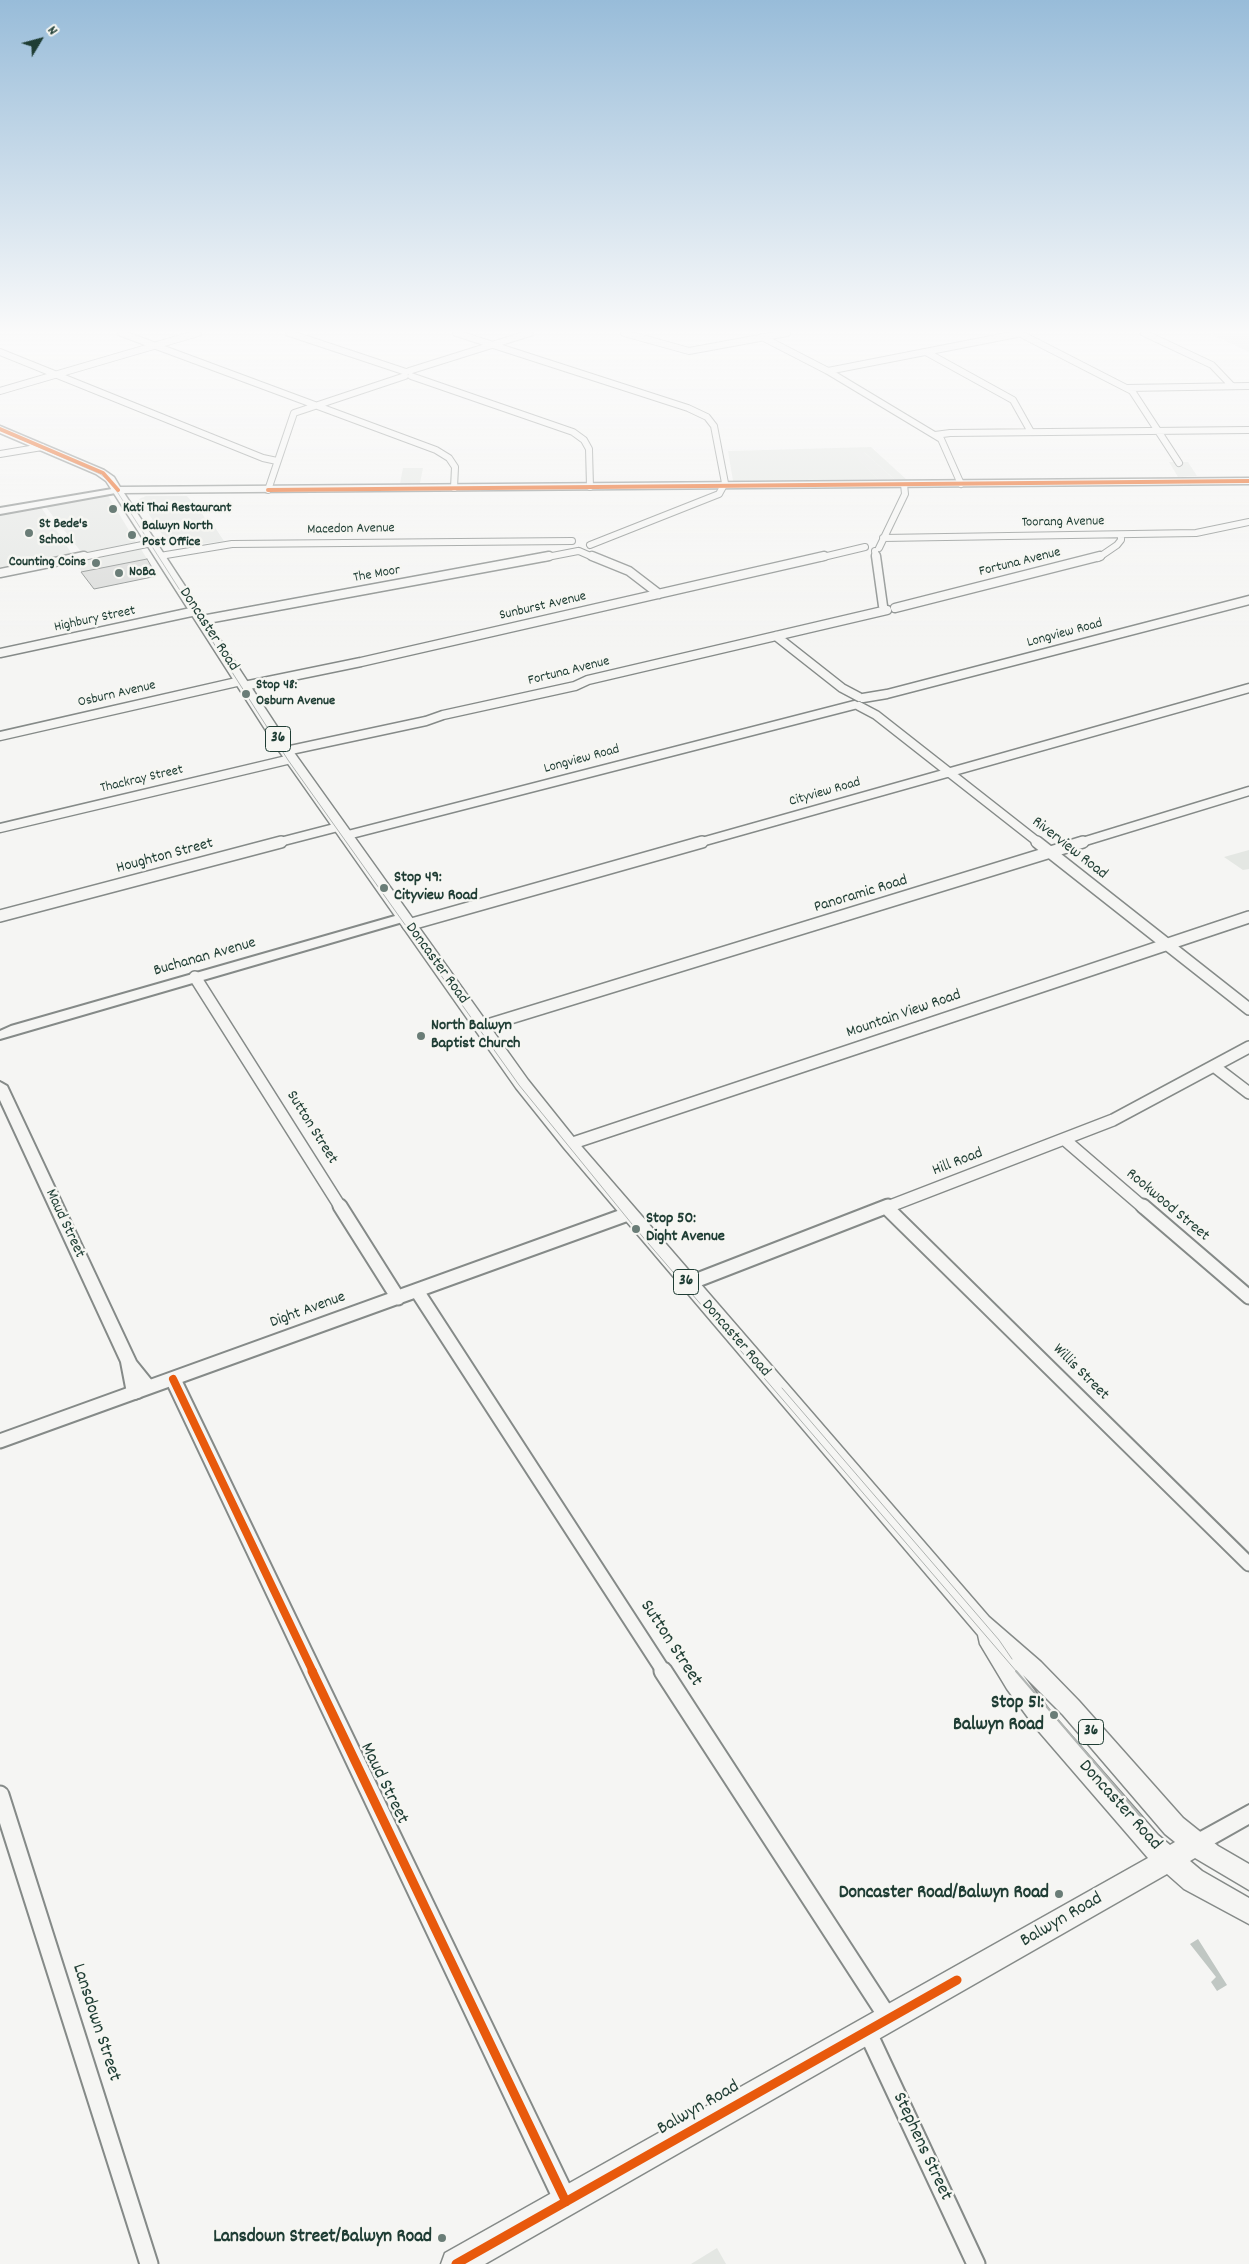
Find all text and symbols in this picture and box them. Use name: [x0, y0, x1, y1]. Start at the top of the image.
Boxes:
north arrow: [15, 15, 65, 65]
text: N: [42, 22, 62, 40]
place label: Kati Thai Restaurant: [123, 501, 231, 517]
marker: Kati Thai Restaurant: [107, 503, 119, 515]
street label: Toorang Avenue: [1022, 514, 1104, 532]
place label: St Bede's School: [39, 517, 88, 550]
place label: Balwyn North Post Office: [142, 519, 213, 552]
street label: Macedon Avenue: [307, 521, 395, 539]
marker: St Bede's School: [23, 527, 35, 539]
marker: Balwyn North Post Office: [126, 529, 138, 541]
street label: Fortuna Avenue: [978, 545, 1062, 581]
place label: Counting Coins: [9, 555, 86, 571]
marker: Counting Coins: [90, 557, 102, 569]
street label: The Moor: [352, 563, 402, 587]
place label: NoBa: [129, 565, 155, 581]
marker: NoBa: [113, 567, 125, 579]
street label: Doncaster Road: [174, 585, 242, 675]
street label: Sunburst Avenue: [498, 589, 588, 625]
street label: Highbury Street: [53, 603, 137, 637]
street label: Longview Road: [1025, 616, 1105, 652]
street label: Fortuna Avenue: [527, 654, 611, 690]
street label: Osburn Avenue: [77, 678, 157, 712]
place label: Stop 48: Osburn Avenue: [256, 678, 335, 710]
marker: Stop 48: Osburn Avenue: [240, 688, 252, 700]
road number: 36: [266, 726, 290, 752]
street label: Longview Road: [542, 742, 622, 778]
street label: Thackray Street: [99, 762, 185, 798]
street label: Cityview Road: [787, 775, 863, 811]
street label: Riverview Road: [1027, 813, 1111, 885]
street label: Houghton Street: [114, 835, 216, 879]
place label: Stop 49: Cityview Road: [394, 869, 478, 907]
street label: Panoramic Road: [812, 872, 910, 918]
marker: Stop 49: Cityview Road: [378, 882, 390, 894]
street label: Doncaster Road: [400, 920, 472, 1008]
street label: Buchanan Avenue: [152, 934, 258, 982]
street label: Mountain View Road: [844, 986, 964, 1044]
place label: North Balwyn Baptist Church: [431, 1017, 520, 1055]
marker: North Balwyn Baptist Church: [415, 1030, 427, 1042]
street label: Sutton Street: [281, 1088, 341, 1168]
street label: Hill Road: [930, 1145, 986, 1181]
street label: Rookwood Street: [1121, 1165, 1213, 1247]
street label: Maud Street: [40, 1186, 88, 1262]
place label: Stop 50: Dight Avenue: [646, 1210, 725, 1248]
marker: Stop 50: Dight Avenue: [630, 1223, 642, 1235]
road number: 36: [674, 1270, 698, 1294]
street label: Dight Avenue: [268, 1288, 348, 1334]
street label: Doncaster Road: [696, 1297, 774, 1381]
street label: Willis Street: [1048, 1341, 1112, 1405]
street label: Sutton Street: [634, 1597, 706, 1691]
place label: Stop 51: Balwyn Road: [953, 1693, 1044, 1737]
marker: Stop 51: Balwyn Road: [1048, 1709, 1060, 1721]
road number: 36: [1078, 1720, 1104, 1744]
street label: Maud Street: [354, 1740, 412, 1828]
street label: Doncaster Road: [1072, 1756, 1166, 1856]
place label: Doncaster Road/Balwyn Road: [839, 1883, 1049, 1905]
street label: Balwyn Road: [1017, 1888, 1107, 1954]
marker: Doncaster Road/Balwyn Road: [1053, 1888, 1065, 1900]
street label: Lansdown Street: [65, 1961, 125, 2085]
street label: Balwyn Road: [654, 2076, 744, 2142]
street label: Stephens Street: [886, 2089, 956, 2205]
place label: Lansdown Street/Balwyn Road: [213, 2227, 432, 2249]
marker: Lansdown Street/Balwyn Road: [436, 2232, 448, 2244]

